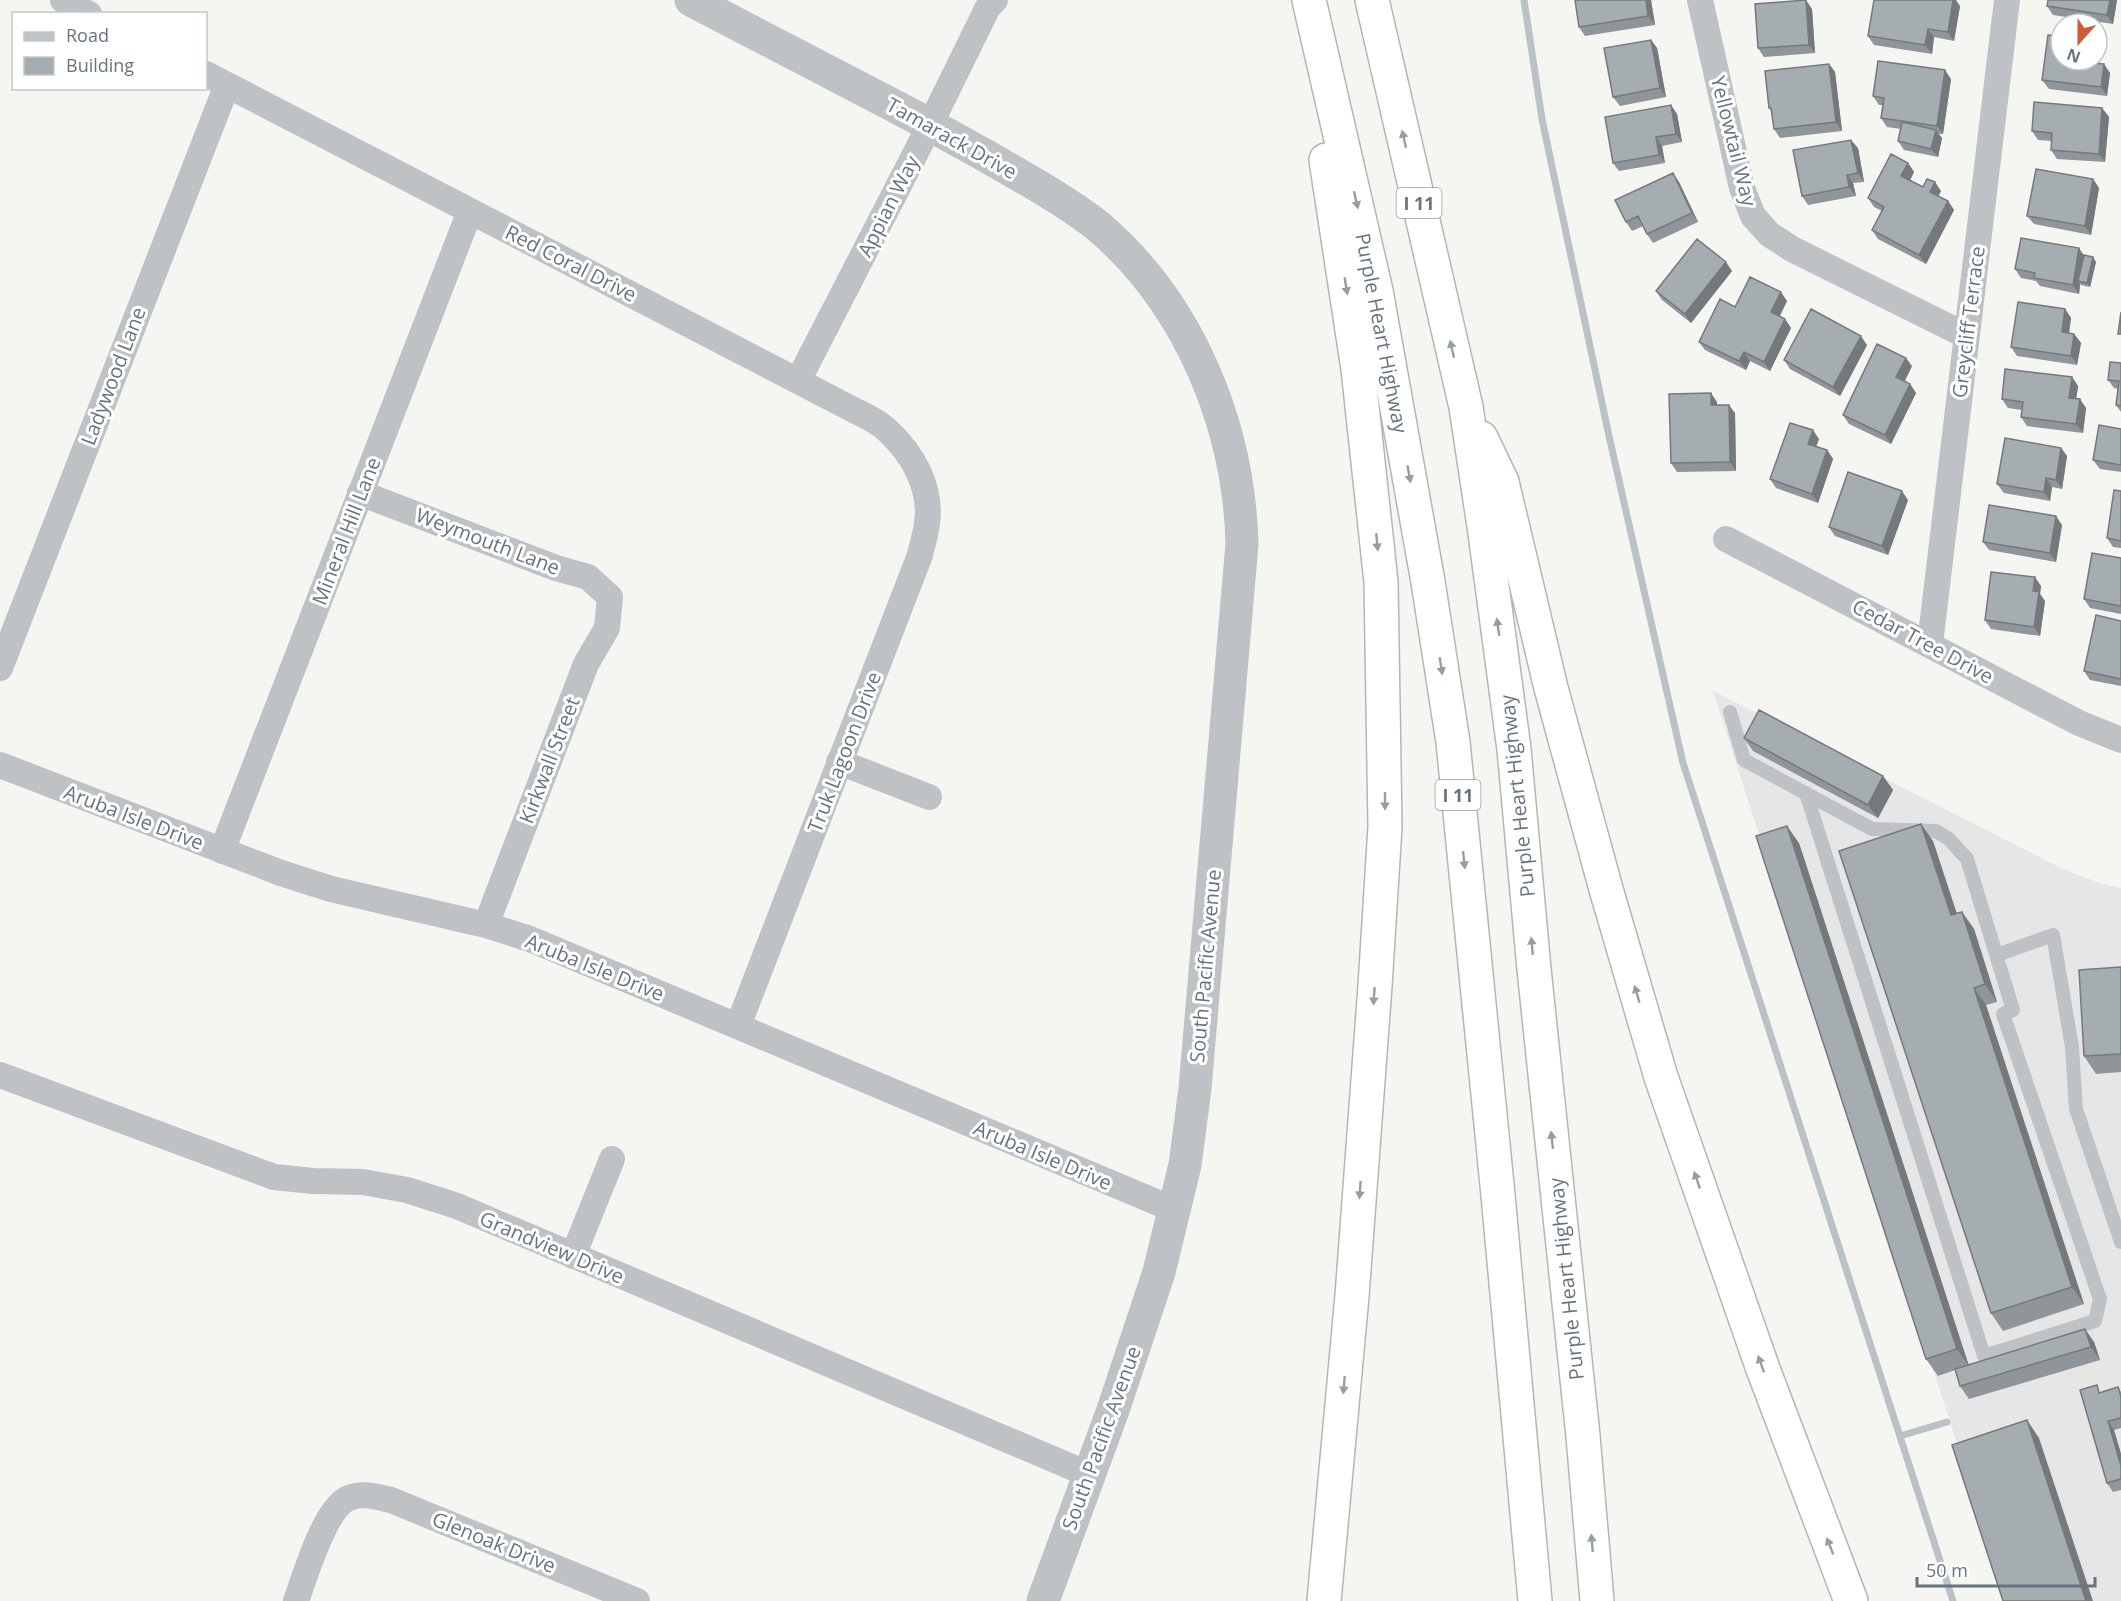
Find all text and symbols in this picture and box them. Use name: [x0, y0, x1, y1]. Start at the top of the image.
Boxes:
legend: [12, 12, 207, 90]
north arrow: [2049, 12, 2109, 72]
text: Road: [66, 23, 109, 47]
text: N: [2064, 43, 2084, 69]
text: Building: [66, 53, 134, 77]
street label: Yellowtail Way: [1705, 73, 1763, 210]
street label: Tamarack Drive: [882, 91, 1022, 185]
one-way arrow: [1399, 130, 1409, 148]
street label: Appian Way: [851, 150, 926, 261]
road number: I 11: [1396, 188, 1442, 218]
one-way arrow: [1352, 191, 1361, 210]
street label: Red Coral Drive: [501, 218, 641, 308]
street label: Purple Heart Highway: [1349, 231, 1415, 436]
street label: Greycliff Terrace: [1945, 245, 1991, 399]
one-way arrow: [1341, 277, 1350, 296]
street label: Ladywood Lane: [74, 303, 152, 449]
one-way arrow: [1447, 340, 1457, 359]
street label: Mineral Hill Lane: [305, 453, 387, 609]
one-way arrow: [1405, 465, 1414, 484]
street label: Weymouth Lane: [412, 501, 564, 581]
one-way arrow: [1372, 533, 1382, 552]
street label: Cedar Tree Drive: [1848, 592, 1998, 690]
one-way arrow: [1493, 617, 1502, 636]
one-way arrow: [1437, 657, 1446, 676]
street label: Truk Lagoon Drive: [801, 668, 887, 836]
street label: Kirkwall Street: [512, 693, 586, 827]
street label: Purple Heart Highway: [1493, 693, 1541, 899]
street label: Aruba Isle Drive: [60, 778, 208, 856]
road number: I 11: [1436, 780, 1480, 810]
one-way arrow: [1380, 792, 1390, 811]
one-way arrow: [1459, 850, 1469, 869]
street label: South Pacific Avenue: [1183, 868, 1227, 1064]
street label: Aruba Isle Drive: [522, 927, 668, 1007]
one-way arrow: [1527, 936, 1537, 955]
one-way arrow: [1632, 985, 1641, 1003]
one-way arrow: [1370, 987, 1379, 1006]
street label: Aruba Isle Drive: [970, 1114, 1116, 1196]
one-way arrow: [1547, 1130, 1557, 1149]
one-way arrow: [1691, 1171, 1701, 1189]
street label: Purple Heart Highway: [1542, 1176, 1590, 1382]
one-way arrow: [1355, 1181, 1364, 1200]
street label: Grandview Drive: [476, 1204, 628, 1290]
street label: South Pacific Avenue: [1055, 1342, 1147, 1534]
one-way arrow: [1756, 1355, 1766, 1373]
one-way arrow: [1339, 1375, 1349, 1394]
street label: Glenoak Drive: [428, 1505, 560, 1579]
one-way arrow: [1587, 1533, 1597, 1552]
one-way arrow: [1825, 1537, 1835, 1555]
scale bar: [1917, 1550, 2096, 1588]
text: 50 m: [1926, 1558, 1968, 1582]

